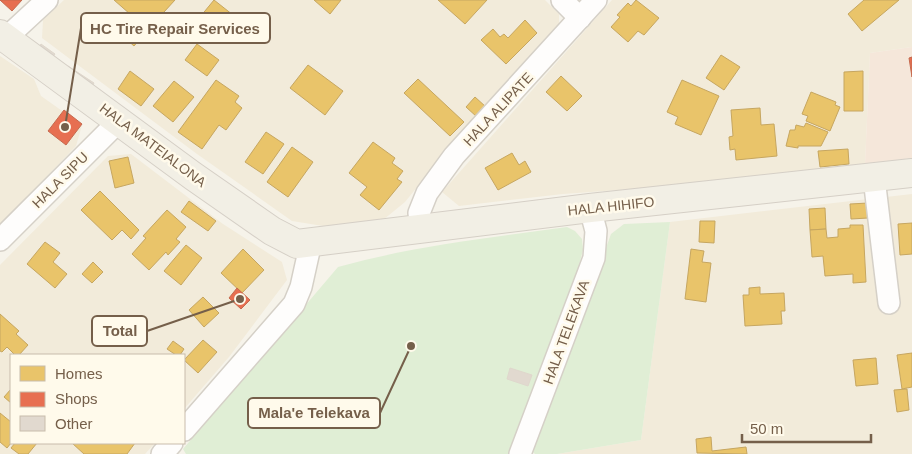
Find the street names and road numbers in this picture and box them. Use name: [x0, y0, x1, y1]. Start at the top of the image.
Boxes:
street label: HALA ALIPATE: [460, 69, 536, 149]
street label: HALA MATEIALONA: [97, 100, 210, 191]
street label: HALA SIPU: [29, 149, 91, 211]
street label: HALA HIHIFO: [567, 193, 655, 219]
street label: HALA TELEKAVA: [540, 277, 593, 386]

